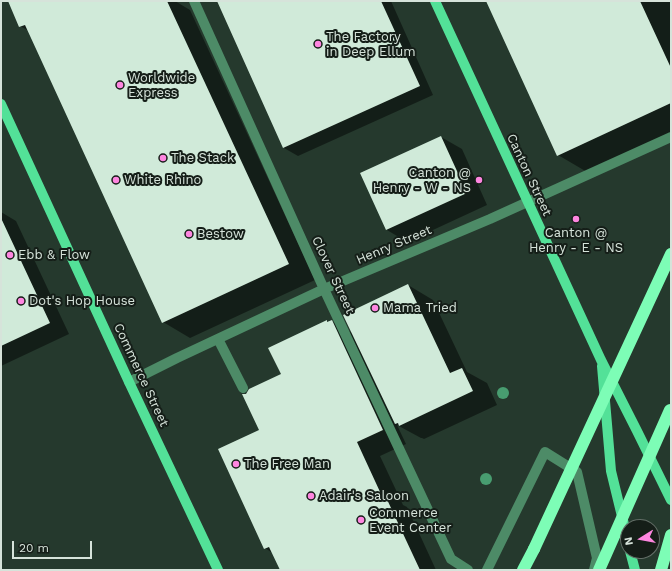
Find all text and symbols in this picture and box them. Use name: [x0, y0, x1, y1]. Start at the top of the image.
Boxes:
place label: The Factory in Deep Ellum: [326, 29, 416, 60]
marker: The Factory in Deep Ellum: [313, 39, 323, 49]
place label: Worldwide Express: [128, 70, 195, 101]
marker: Worldwide Express: [115, 80, 125, 90]
street label: Canton Street: [503, 131, 555, 219]
place label: The Stack: [171, 150, 234, 166]
marker: The Stack: [158, 153, 168, 163]
place label: Canton @ Henry - W - NS: [373, 165, 471, 196]
place label: White Rhino: [124, 172, 201, 188]
marker: White Rhino: [111, 175, 121, 185]
marker: Canton @ Henry - W - NS: [474, 175, 484, 185]
marker: Canton @ Henry - E - NS: [571, 214, 581, 224]
street label: Henry Street: [354, 222, 434, 268]
place label: Canton @ Henry - E - NS: [529, 225, 623, 256]
place label: Bestow: [197, 226, 244, 242]
marker: Bestow: [184, 229, 194, 239]
street label: Clover Street: [308, 234, 358, 316]
place label: Ebb & Flow: [18, 247, 90, 263]
marker: Ebb & Flow: [5, 250, 15, 260]
place label: Dot's Hop House: [29, 293, 135, 309]
marker: Dot's Hop House: [16, 296, 26, 306]
place label: Mama Tried: [383, 300, 457, 316]
marker: Mama Tried: [370, 303, 380, 313]
street label: Commerce Street: [110, 321, 172, 429]
place label: The Free Man: [244, 456, 330, 472]
marker: The Free Man: [231, 459, 241, 469]
place label: Adair's Saloon: [319, 488, 409, 504]
marker: Adair's Saloon: [306, 491, 316, 501]
place label: Commerce Event Center: [369, 505, 452, 536]
marker: Commerce Event Center: [356, 515, 366, 525]
north arrow: [620, 519, 660, 559]
scale bar: [14, 533, 94, 559]
text: N: [622, 536, 636, 546]
text: 20 m: [19, 541, 49, 555]

